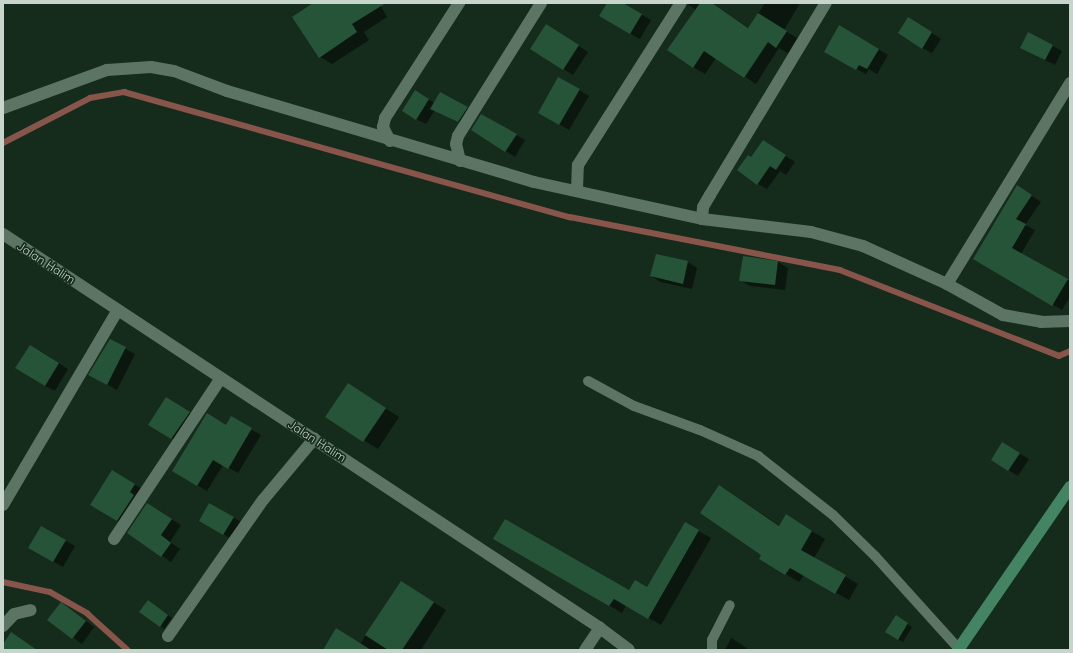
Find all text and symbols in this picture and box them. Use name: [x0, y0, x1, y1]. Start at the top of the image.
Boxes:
street label: Jalan Halim: [14, 239, 78, 287]
street label: Jalan Halim: [285, 417, 349, 465]

